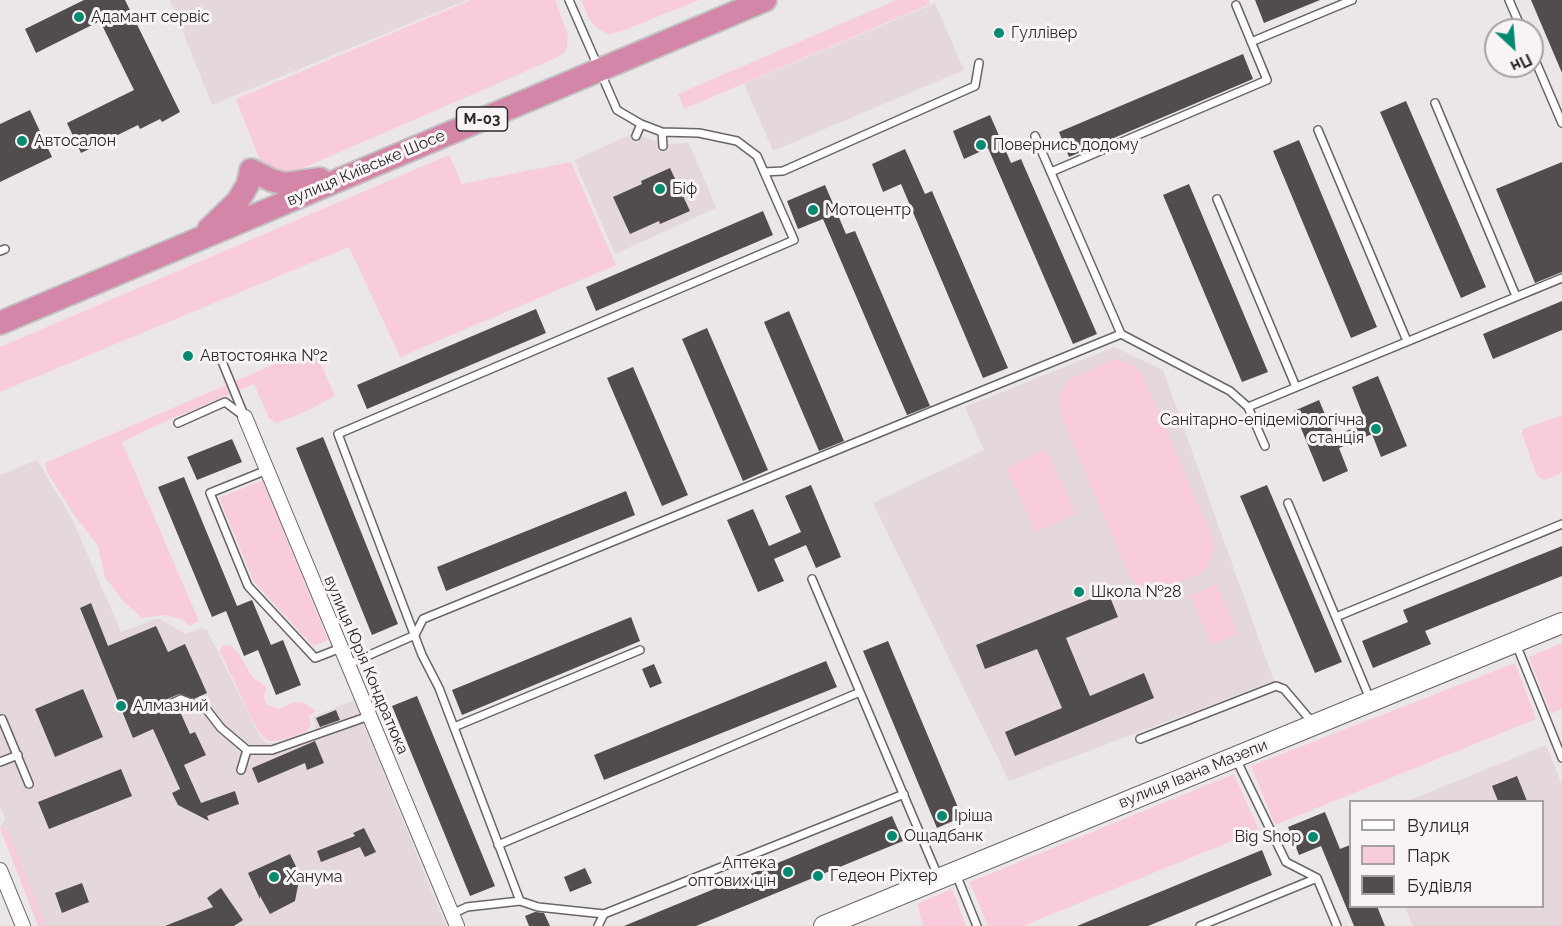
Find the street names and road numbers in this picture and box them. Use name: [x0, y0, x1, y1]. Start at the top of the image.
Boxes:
road number: М-03: [456, 107, 508, 131]
street label: вулиця Київське Шосе: [284, 126, 448, 210]
street label: вулиця Юрія Кондратюка: [320, 573, 412, 757]
street label: вулиця Івана Мазепи: [1116, 735, 1270, 813]

